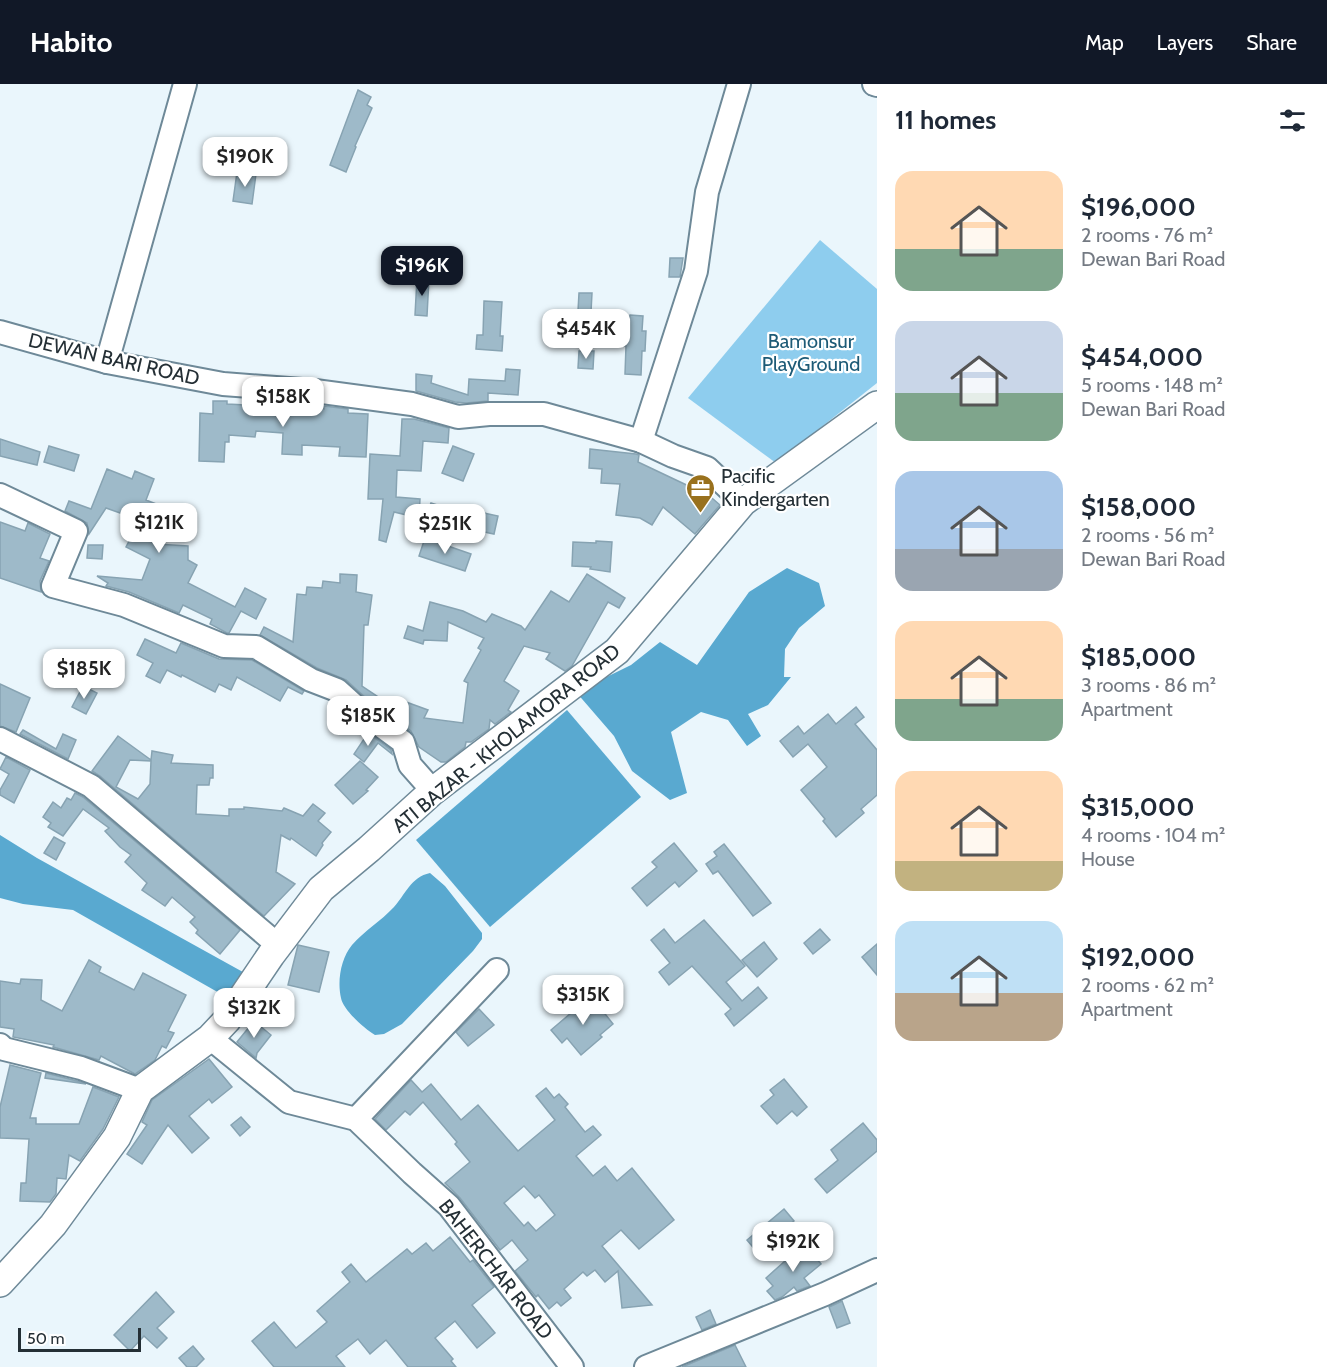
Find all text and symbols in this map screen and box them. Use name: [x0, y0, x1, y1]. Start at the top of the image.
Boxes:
text: Habito: [30, 25, 112, 59]
text: Map: [1085, 30, 1124, 55]
text: Layers: [1157, 30, 1213, 55]
text: Share: [1246, 30, 1297, 55]
text: 11 homes: [895, 104, 996, 136]
icon: filters: [1276, 104, 1309, 137]
pin: $190K: [203, 137, 287, 188]
text: $190K: [217, 144, 273, 168]
text: $196,000: [1081, 191, 1196, 223]
icon: home: [943, 195, 1015, 267]
text: 2 rooms · 76 m²: [1081, 223, 1213, 247]
pin: $196K: [380, 246, 464, 297]
text: Dewan Bari Road: [1081, 247, 1225, 271]
text: $196K: [395, 253, 449, 277]
pin: $454K: [544, 309, 628, 360]
text: $454K: [556, 316, 616, 340]
street label: DEWAN BARI ROAD: [26, 328, 202, 390]
park label: Bamonsur PlayGround: [762, 329, 860, 376]
text: $454,000: [1081, 341, 1203, 373]
icon: home: [943, 345, 1015, 417]
text: 5 rooms · 148 m²: [1081, 373, 1223, 397]
pin: $158K: [241, 377, 325, 428]
text: $158K: [256, 384, 310, 408]
text: Dewan Bari Road: [1081, 397, 1225, 421]
place label: Pacific Kindergarten: [721, 464, 830, 511]
office icon: Pacific Kindergarten: [684, 472, 716, 514]
text: $158,000: [1081, 491, 1196, 523]
icon: home: [943, 495, 1015, 567]
pin: $121K: [117, 503, 201, 554]
pin: $251K: [403, 504, 487, 555]
text: $121K: [134, 510, 184, 534]
text: $251K: [419, 511, 471, 535]
text: 2 rooms · 56 m²: [1081, 523, 1214, 547]
text: Dewan Bari Road: [1081, 547, 1225, 571]
street label: ATI BAZAR - KHOLAMORA ROAD: [387, 639, 625, 837]
text: $185,000: [1081, 641, 1196, 673]
icon: home: [943, 645, 1015, 717]
pin: $185K: [42, 649, 126, 700]
text: $185K: [57, 656, 111, 680]
text: 3 rooms · 86 m²: [1081, 673, 1216, 697]
pin: $185K: [326, 696, 410, 747]
text: Apartment: [1081, 697, 1173, 721]
text: $185K: [341, 703, 395, 727]
text: $315,000: [1081, 791, 1195, 823]
icon: home: [943, 795, 1015, 867]
text: 4 rooms · 104 m²: [1081, 823, 1225, 847]
text: House: [1081, 847, 1135, 871]
text: $192,000: [1081, 941, 1195, 973]
icon: home: [943, 945, 1015, 1017]
text: 2 rooms · 62 m²: [1081, 973, 1214, 997]
pin: $315K: [541, 975, 625, 1026]
text: $315K: [556, 982, 610, 1006]
pin: $132K: [212, 988, 296, 1039]
text: $132K: [228, 995, 280, 1019]
text: Apartment: [1081, 997, 1173, 1021]
street label: BAHERCHAR ROAD: [434, 1194, 558, 1344]
pin: $192K: [751, 1222, 835, 1273]
text: $192K: [766, 1229, 820, 1253]
scale bar: [18, 1325, 141, 1352]
text: 50 m: [27, 1329, 64, 1348]

